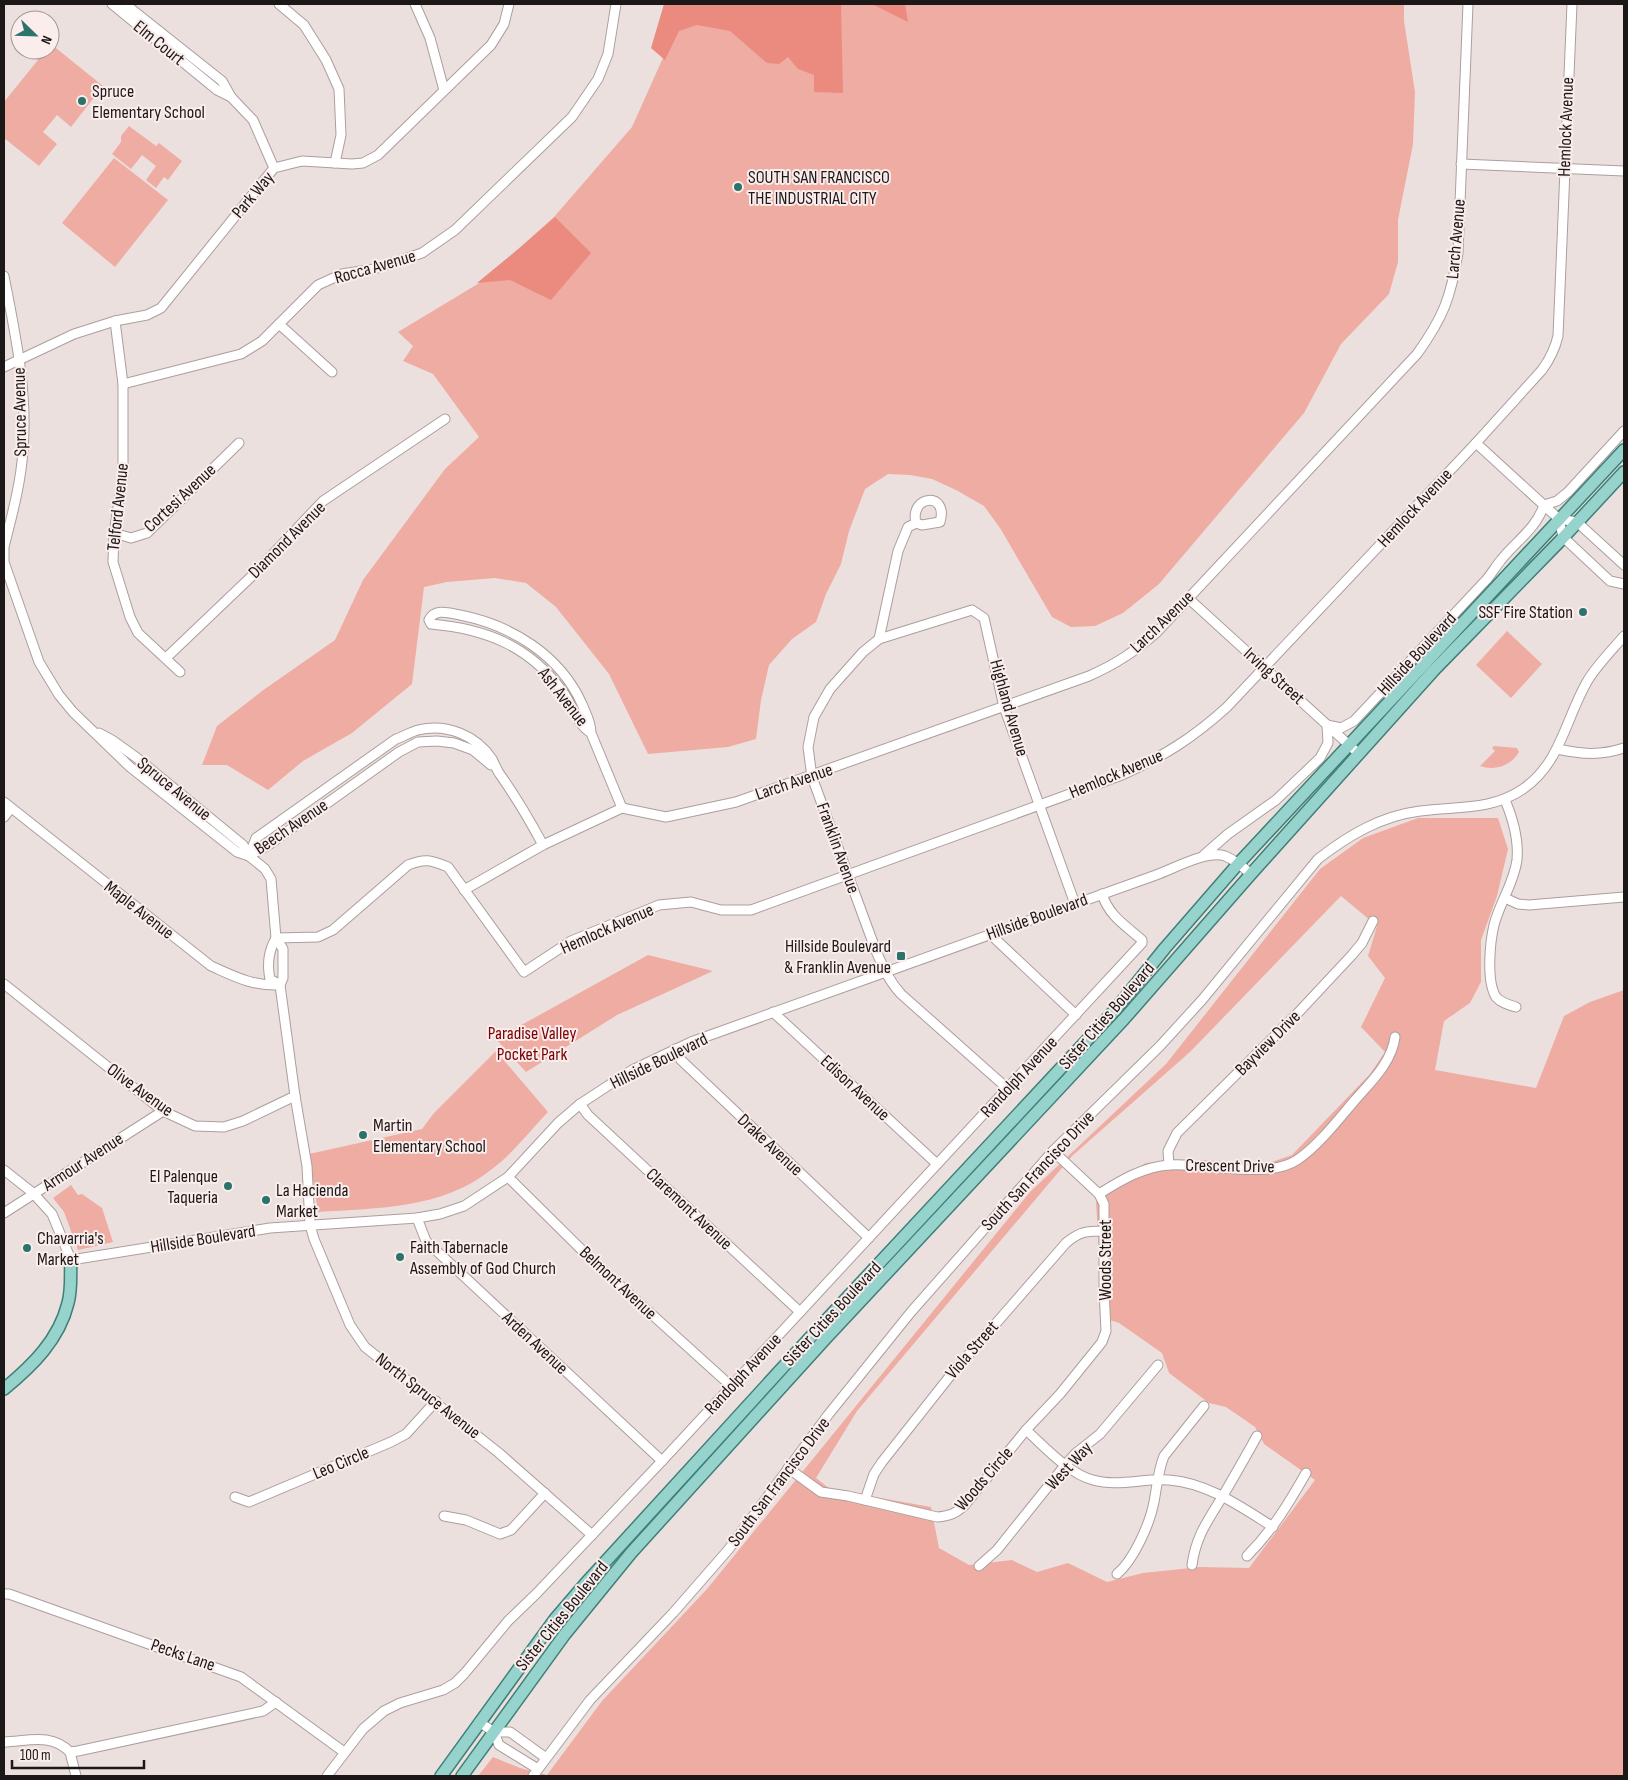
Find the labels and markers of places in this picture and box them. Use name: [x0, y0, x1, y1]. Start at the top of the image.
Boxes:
place label: Spruce Elementary School: [92, 81, 205, 123]
marker: Spruce Elementary School: [76, 95, 88, 107]
place label: SOUTH SAN FRANCISCO THE INDUSTRIAL CITY: [748, 167, 890, 209]
marker: SOUTH SAN FRANCISCO THE INDUSTRIAL CITY: [732, 181, 744, 193]
place label: SSF Fire Station: [1478, 602, 1573, 623]
marker: SSF Fire Station: [1577, 606, 1589, 618]
place label: Hillside Boulevard & Franklin Avenue: [784, 936, 891, 978]
marker: Hillside Boulevard & Franklin Avenue: [895, 950, 907, 962]
place label: Martin Elementary School: [373, 1115, 486, 1157]
marker: Martin Elementary School: [357, 1129, 369, 1141]
place label: El Palenque Taqueria: [150, 1166, 218, 1208]
marker: El Palenque Taqueria: [222, 1180, 234, 1192]
place label: La Hacienda Market: [276, 1180, 349, 1222]
marker: La Hacienda Market: [260, 1194, 272, 1206]
place label: Chavarria's Market: [37, 1228, 104, 1270]
place label: Faith Tabernacle Assembly of God Church: [409, 1237, 556, 1279]
marker: Chavarria's Market: [21, 1242, 33, 1254]
marker: Faith Tabernacle Assembly of God Church: [394, 1251, 406, 1263]

